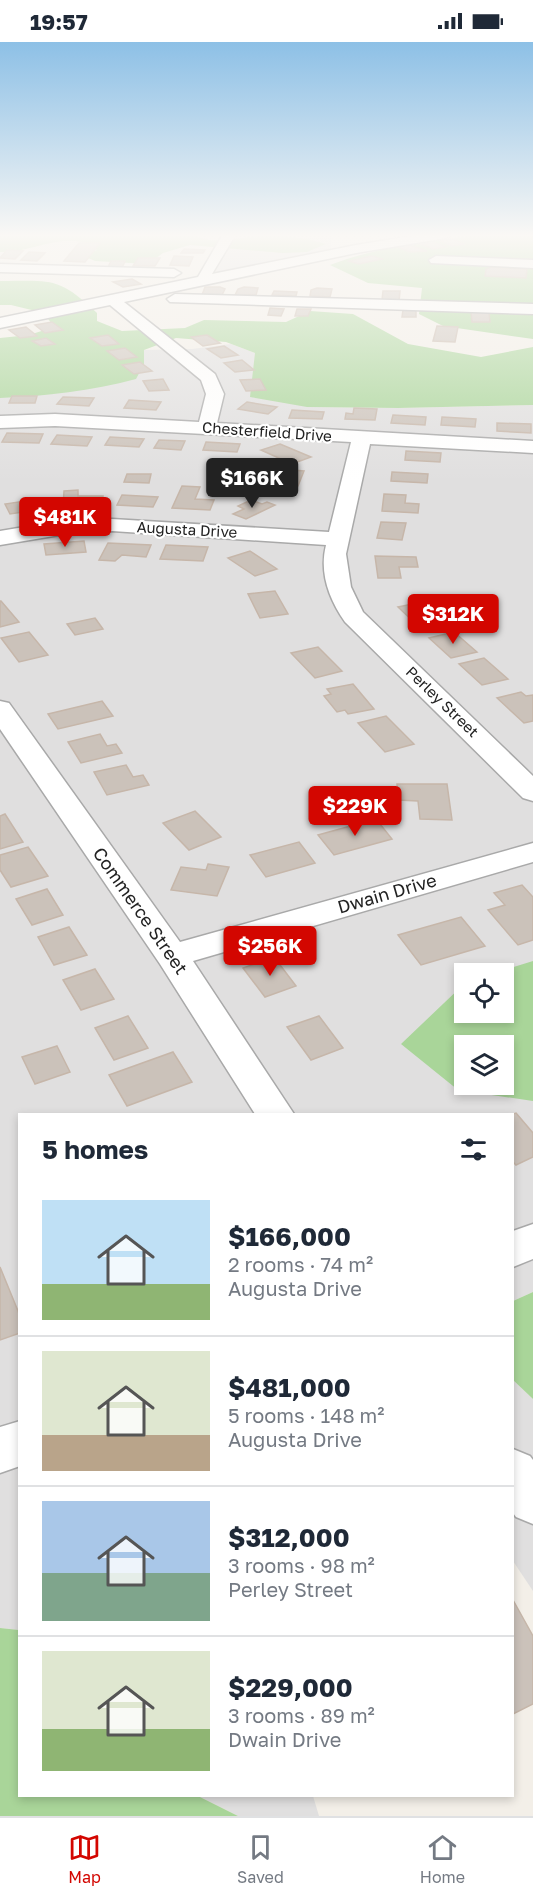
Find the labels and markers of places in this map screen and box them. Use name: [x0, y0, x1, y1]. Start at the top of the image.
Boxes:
pin: $166K: [210, 458, 294, 509]
pin: $481K: [23, 497, 107, 548]
pin: $312K: [411, 594, 495, 645]
pin: $229K: [313, 786, 397, 837]
pin: $256K: [228, 926, 312, 977]

